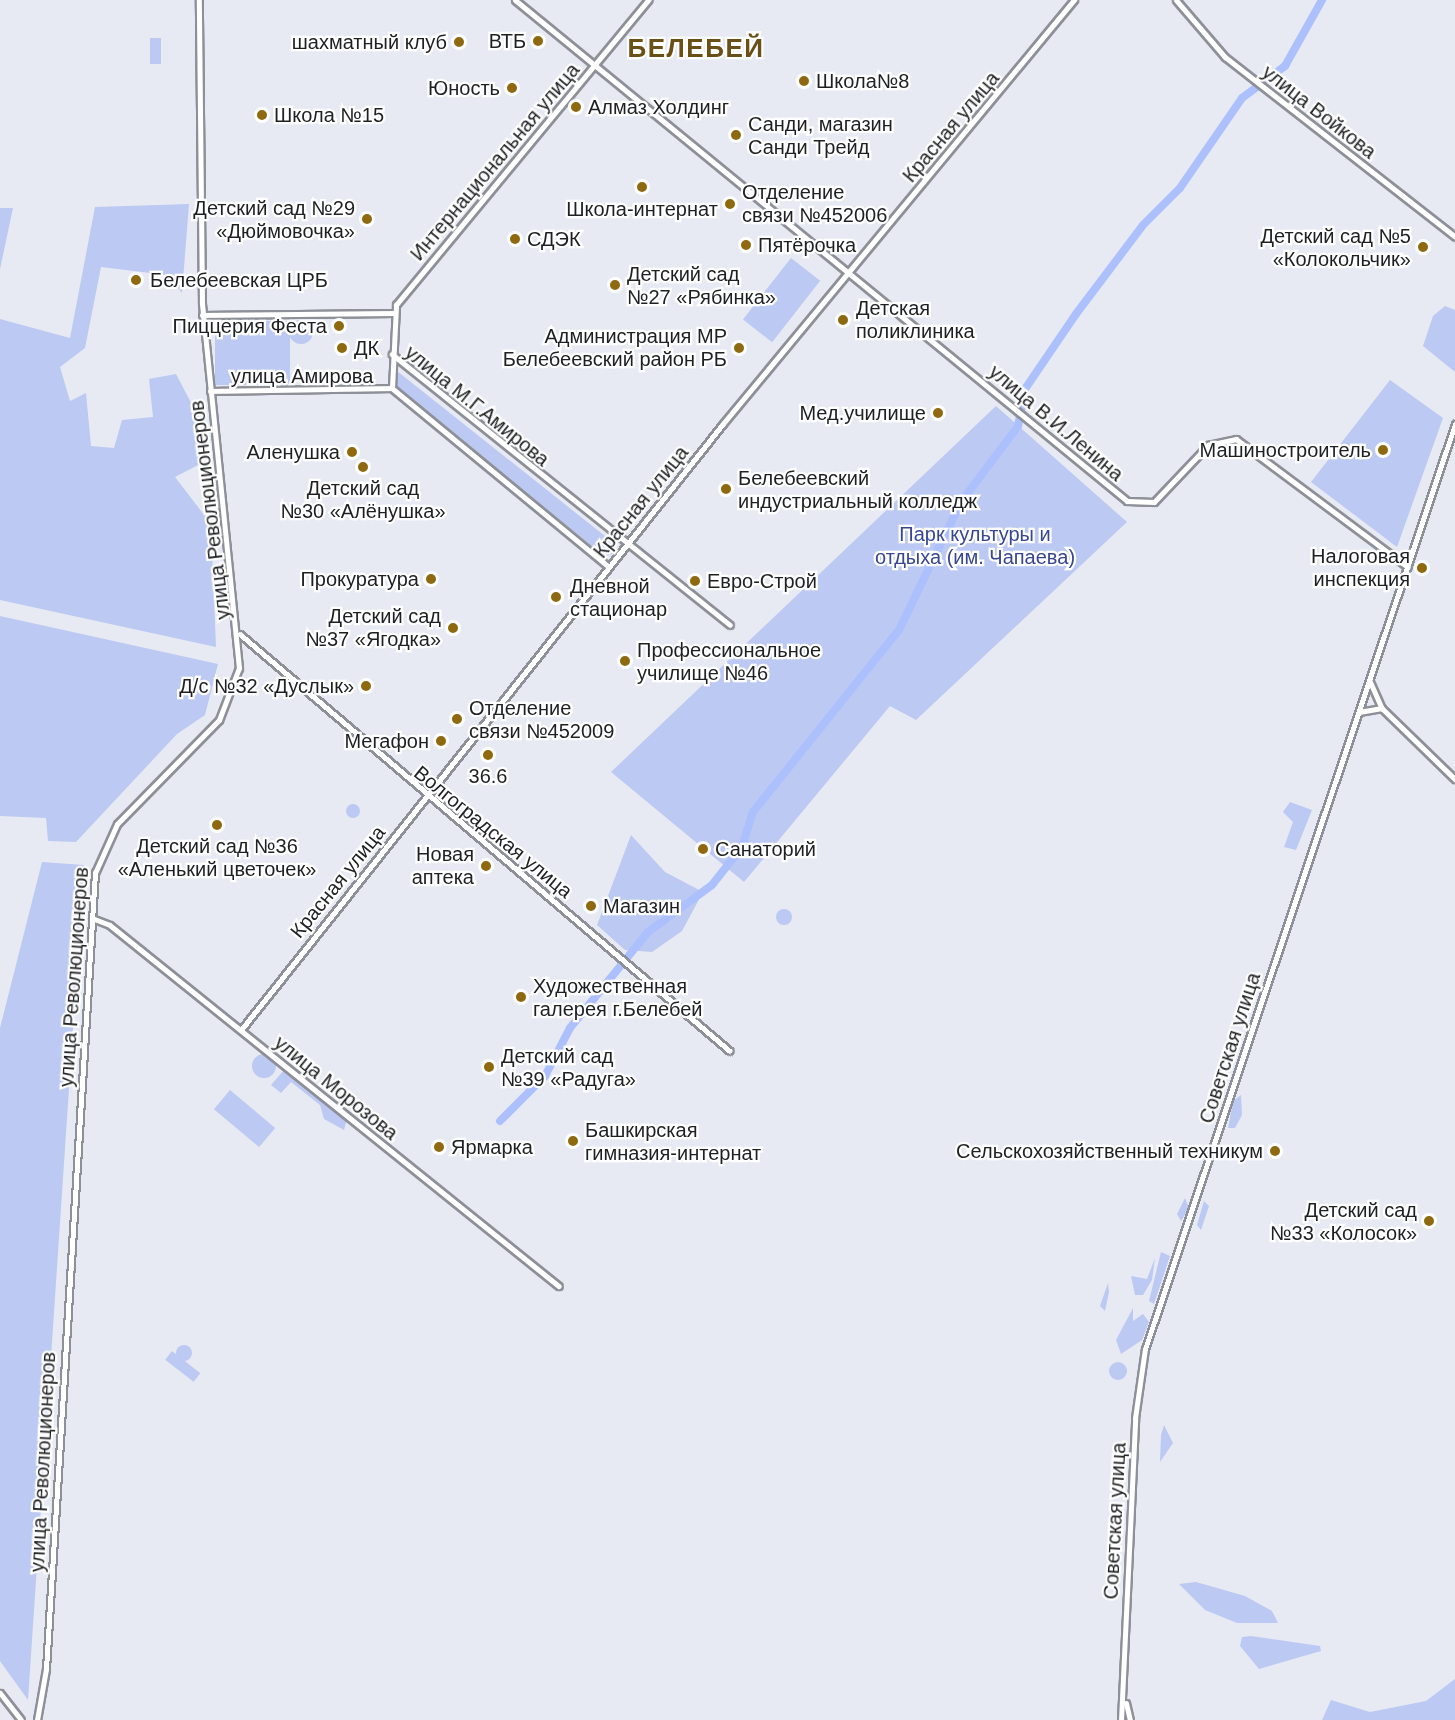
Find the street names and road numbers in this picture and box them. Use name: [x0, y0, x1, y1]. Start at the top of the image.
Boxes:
street label: Интернациональная улица: [405, 58, 585, 266]
street label: улица Войкова: [1257, 60, 1381, 164]
street label: Красная улица: [898, 67, 1004, 187]
street label: улица М.Г.Амирова: [400, 340, 554, 472]
street label: улица В.И.Ленина: [984, 360, 1128, 486]
street label: улица Амирова: [231, 364, 373, 388]
street label: улица Революционеров: [185, 399, 235, 621]
street label: Красная улица: [588, 441, 694, 563]
street label: Волгоградская улица: [409, 761, 577, 903]
street label: Красная улица: [285, 821, 391, 943]
street label: улица Революционеров: [54, 866, 94, 1088]
street label: Советская улица: [1194, 970, 1266, 1126]
street label: улица Морозова: [269, 1031, 403, 1145]
street label: улица Революционеров: [25, 1351, 61, 1573]
street label: Советская улица: [1099, 1442, 1131, 1600]

